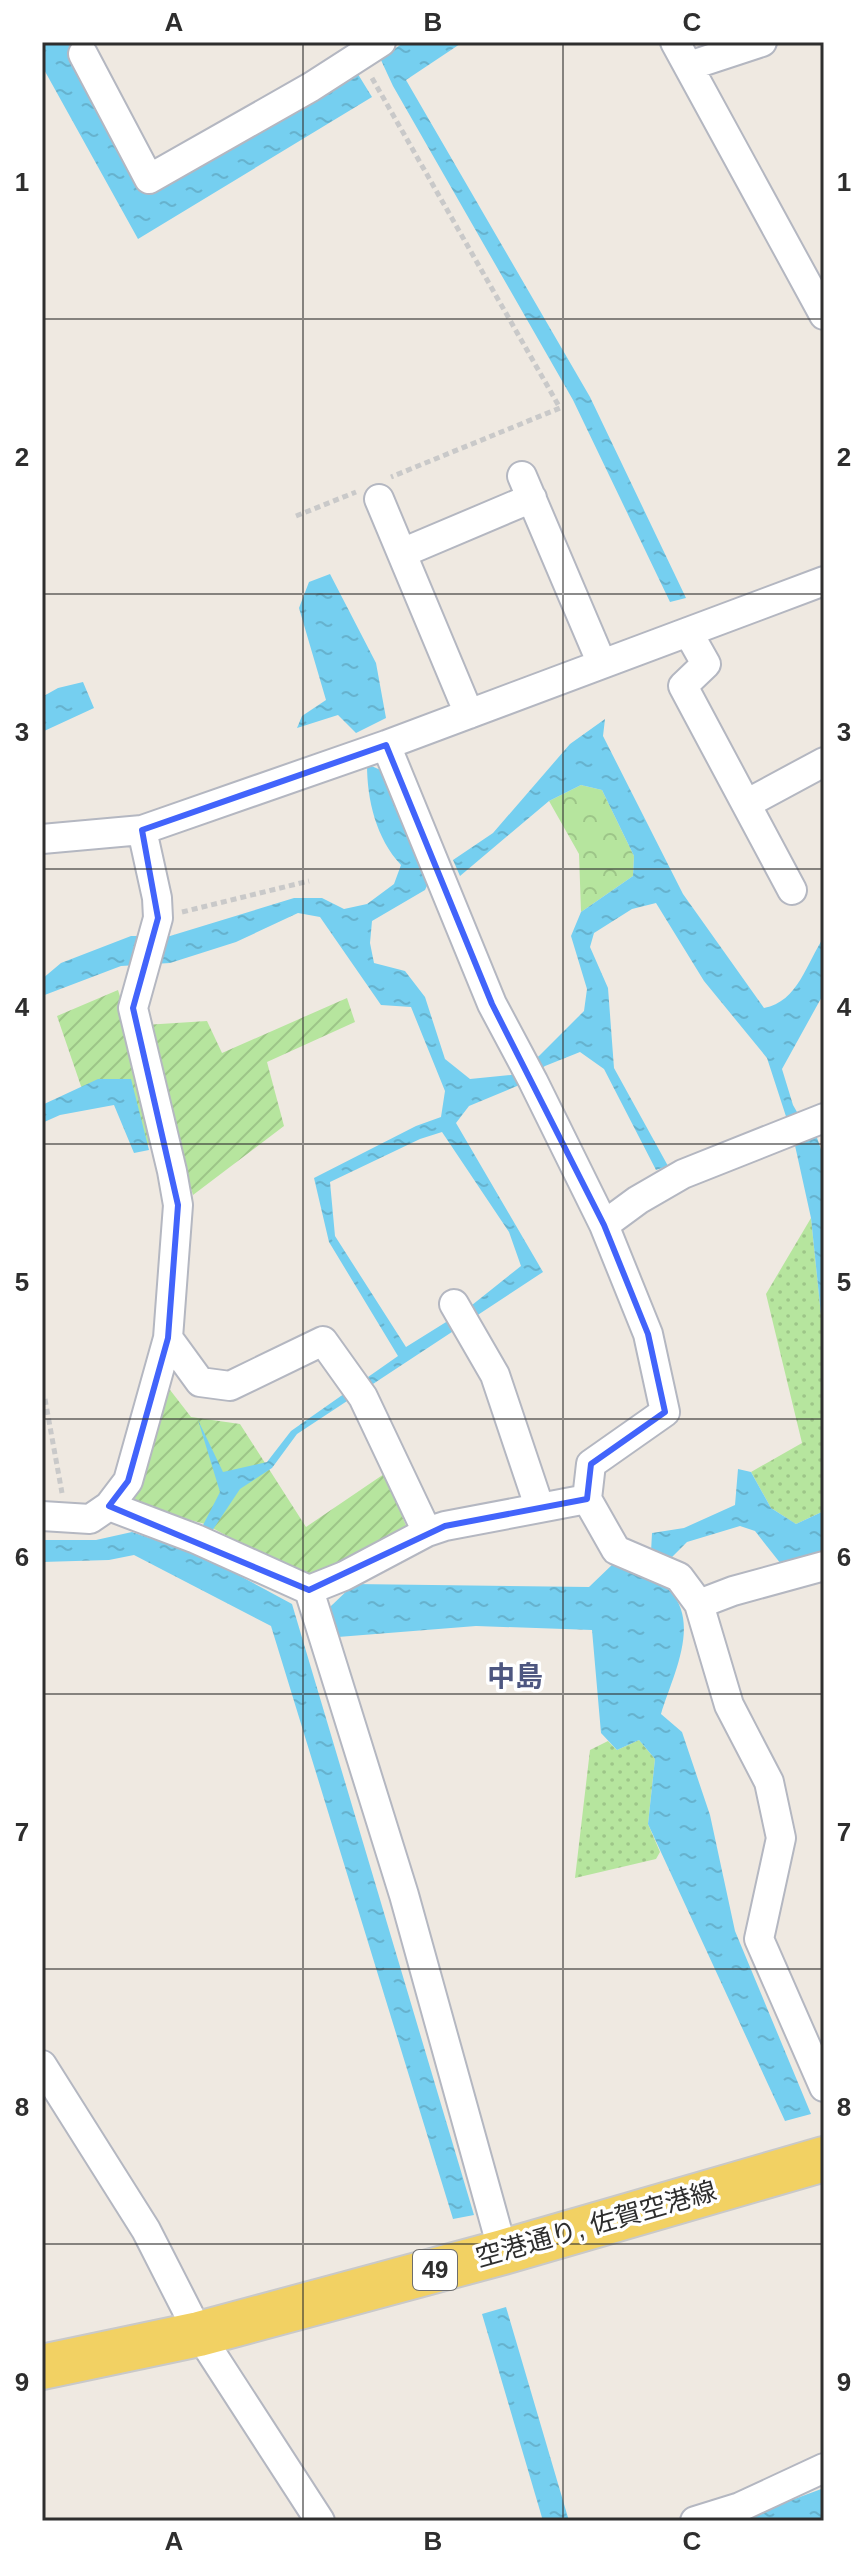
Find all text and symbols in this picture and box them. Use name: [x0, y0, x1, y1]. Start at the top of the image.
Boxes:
text: A: [165, 7, 184, 37]
text: B: [424, 7, 442, 37]
text: C: [683, 7, 702, 37]
text: 1: [15, 167, 29, 197]
text: 1: [837, 167, 851, 197]
text: 2: [15, 442, 29, 472]
text: 2: [837, 442, 851, 472]
text: 3: [15, 717, 29, 747]
text: 3: [837, 717, 851, 747]
text: 4: [15, 992, 30, 1022]
text: 4: [837, 992, 852, 1022]
text: 5: [15, 1267, 29, 1297]
text: 5: [837, 1267, 851, 1297]
text: 6: [15, 1542, 29, 1572]
text: 6: [837, 1542, 851, 1572]
district label: 中島: [487, 1661, 543, 1692]
text: 7: [15, 1817, 29, 1847]
text: 7: [837, 1817, 851, 1847]
text: 8: [15, 2092, 29, 2122]
text: 8: [837, 2092, 851, 2122]
street label: 空港通り, 佐賀空港線: [472, 2175, 720, 2273]
road number: 49: [413, 2250, 457, 2290]
text: 9: [15, 2367, 29, 2397]
text: 9: [837, 2367, 851, 2397]
text: A: [165, 2526, 184, 2556]
text: B: [424, 2526, 442, 2556]
text: C: [683, 2526, 702, 2556]

